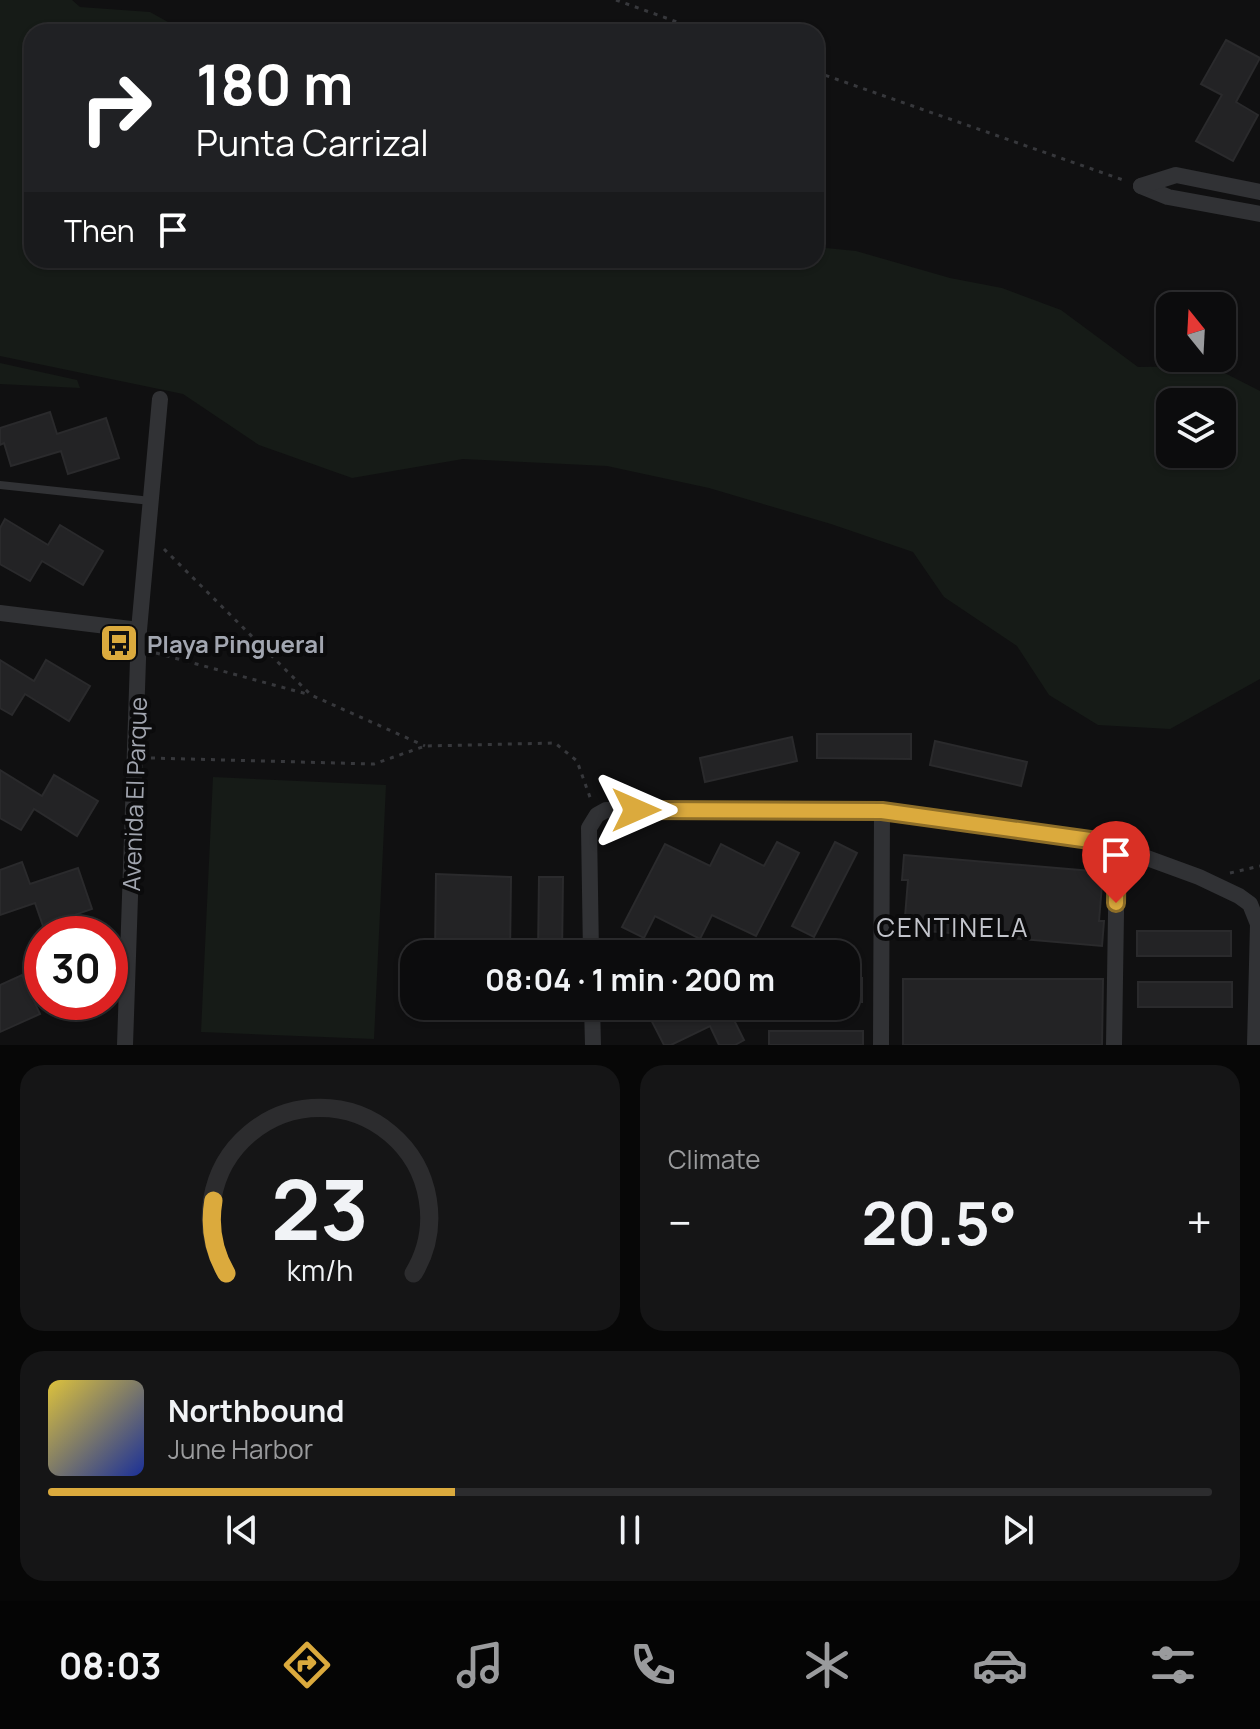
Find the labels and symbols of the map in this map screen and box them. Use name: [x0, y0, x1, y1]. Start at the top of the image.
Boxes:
north arrow: [1156, 292, 1236, 372]
bus stop icon: Playa Pingueral: [98, 622, 140, 664]
place label: Playa Pingueral: [147, 627, 325, 660]
street label: Avenida El Parque: [114, 696, 154, 892]
position arrow: [594, 768, 678, 852]
pin: [1082, 821, 1150, 903]
district label: CENTINELA: [876, 909, 1030, 945]
speed limit sign: 30: [24, 916, 128, 1020]

